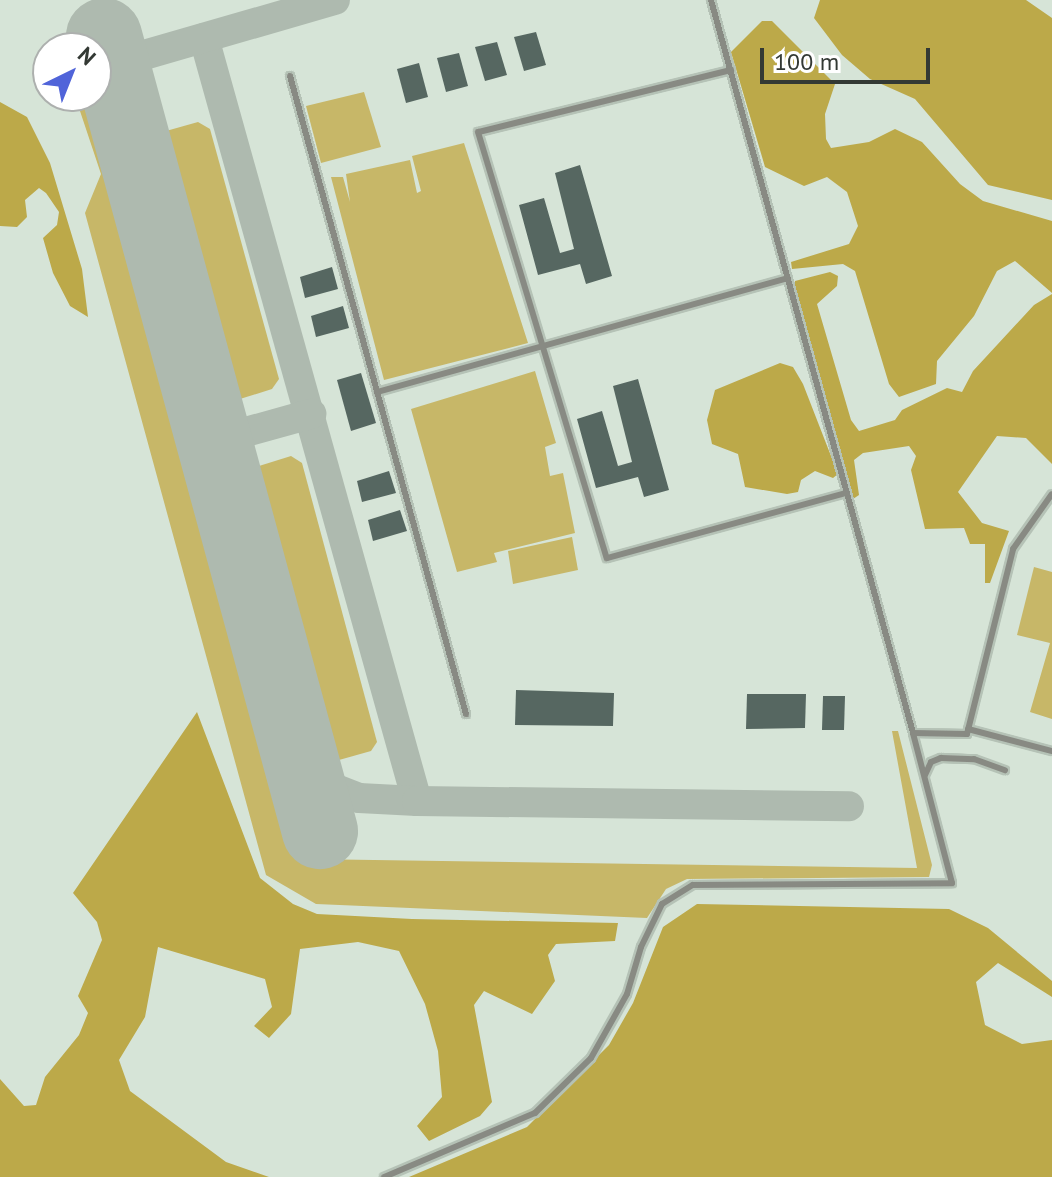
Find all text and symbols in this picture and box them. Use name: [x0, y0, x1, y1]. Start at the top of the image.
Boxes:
north arrow: [32, 32, 112, 112]
scale bar: [764, 32, 934, 82]
text: N: [72, 41, 102, 71]
text: 100 m: [774, 46, 839, 77]

